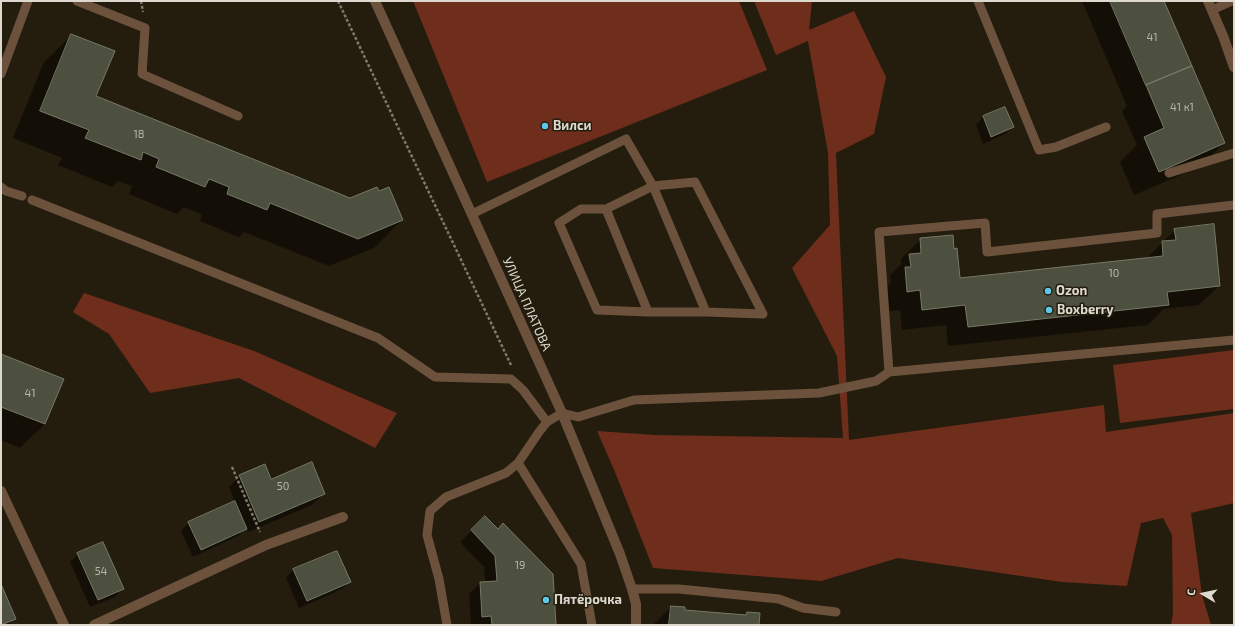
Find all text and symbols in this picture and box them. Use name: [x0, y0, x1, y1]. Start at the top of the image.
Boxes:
house number: 41: [1146, 30, 1158, 44]
house number: 41 к1: [1170, 100, 1194, 114]
place label: Вилси: [553, 118, 592, 134]
marker: Вилси: [540, 121, 550, 131]
house number: 18: [133, 127, 145, 141]
street label: УЛИЦА ПЛАТОВА: [499, 255, 555, 353]
house number: 10: [1108, 266, 1120, 280]
place label: Ozon: [1056, 283, 1087, 299]
marker: Ozon: [1043, 286, 1053, 296]
place label: Boxberry: [1057, 302, 1114, 318]
marker: Boxberry: [1044, 305, 1054, 315]
house number: 41: [24, 386, 36, 400]
house number: 50: [277, 479, 289, 493]
house number: 19: [515, 558, 525, 572]
house number: 54: [95, 564, 107, 578]
north arrow: [1183, 574, 1223, 614]
text: С: [1184, 588, 1198, 596]
place label: Пятёрочка: [554, 592, 622, 608]
marker: Пятёрочка: [541, 595, 551, 605]

